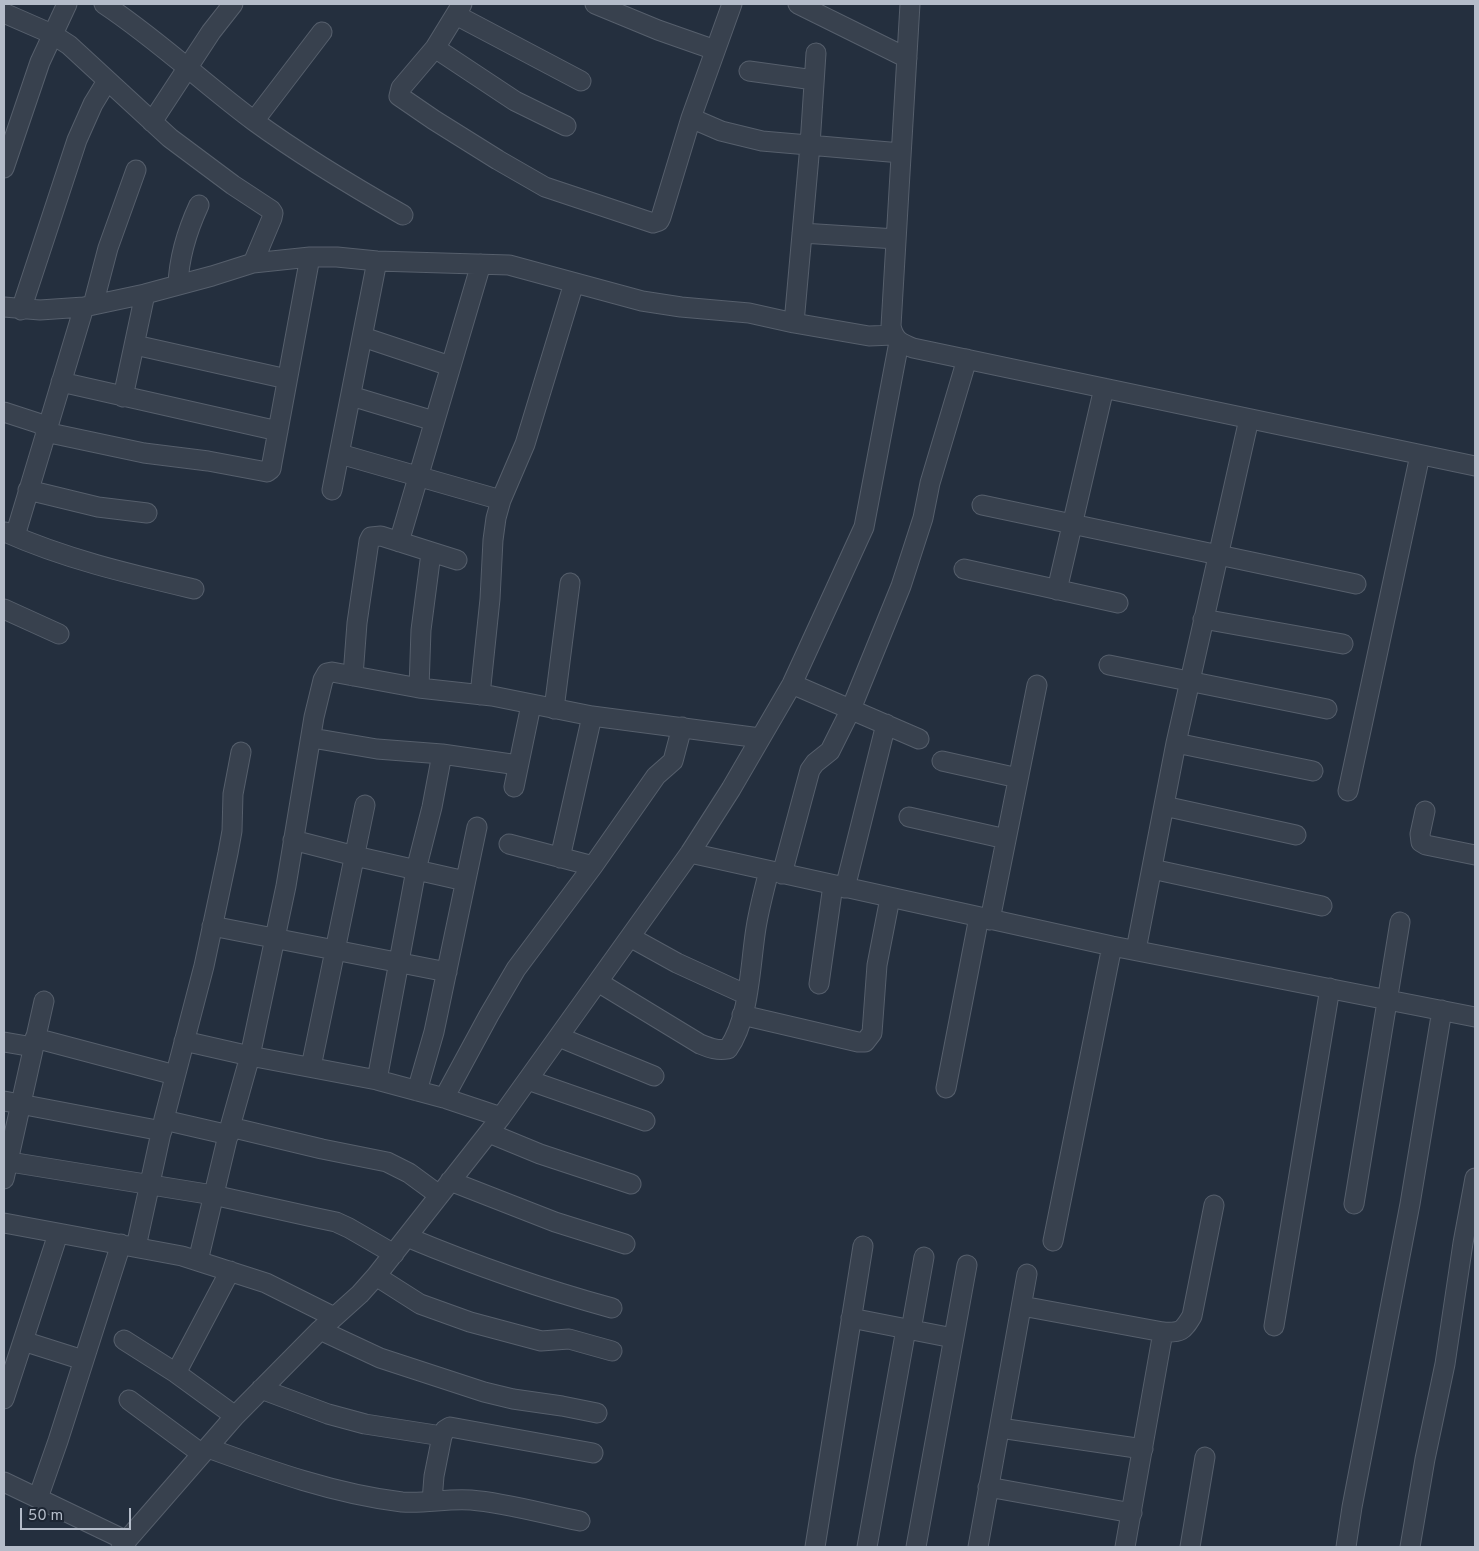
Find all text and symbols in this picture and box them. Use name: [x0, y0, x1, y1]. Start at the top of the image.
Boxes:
scale bar: [22, 1498, 134, 1530]
text: 50 m: [28, 1507, 63, 1526]

